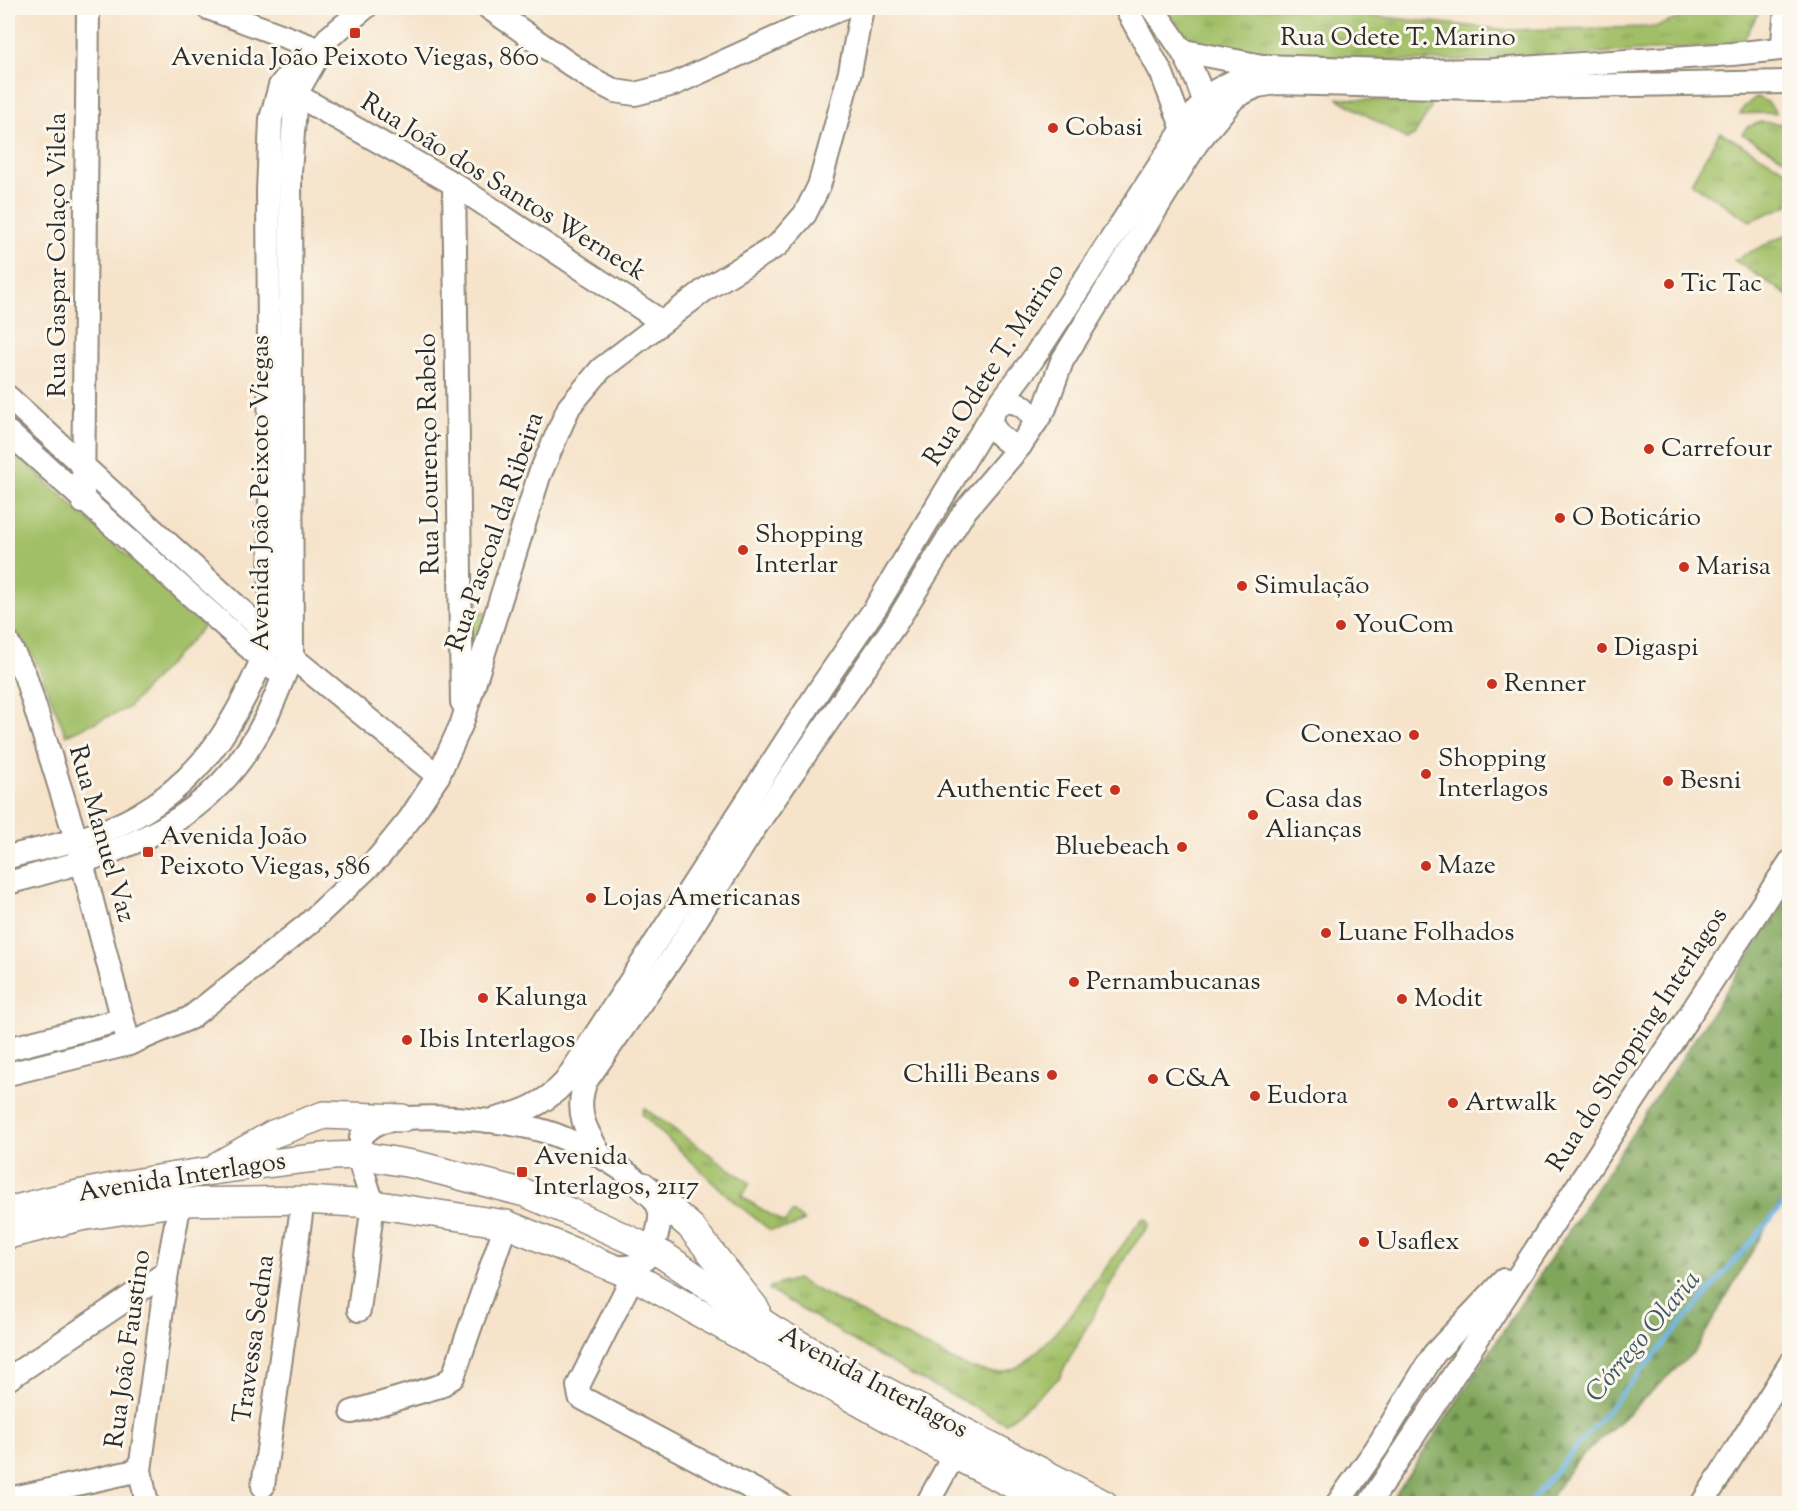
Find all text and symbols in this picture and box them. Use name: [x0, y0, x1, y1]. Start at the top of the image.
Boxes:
street label: Rua Odete T. Marino: [1280, 20, 1516, 57]
marker: Avenida João Peixoto Viegas, 860: [348, 26, 362, 40]
place label: Avenida João Peixoto Viegas, 860: [171, 40, 539, 77]
street label: Rua João dos Santos Werneck: [353, 85, 653, 291]
place label: Cobasi: [1065, 110, 1143, 147]
street label: Rua Gaspar Colaço Vilela: [40, 112, 77, 398]
marker: Cobasi: [1046, 121, 1060, 135]
street label: Rua Odete T. Marino: [915, 256, 1075, 474]
place label: Tic Tac: [1681, 266, 1762, 303]
marker: Tic Tac: [1662, 277, 1676, 291]
street label: Rua Lourenço Rabelo: [409, 333, 451, 575]
street label: Avenida João Peixoto Viegas: [243, 335, 280, 651]
street label: Rua Pascoal da Ribeira: [438, 407, 554, 657]
place label: Carrefour: [1661, 431, 1772, 468]
marker: Carrefour: [1642, 442, 1656, 456]
place label: O Boticário: [1572, 500, 1701, 537]
marker: O Boticário: [1553, 511, 1567, 525]
place label: Shopping Interlar: [755, 517, 863, 584]
marker: Shopping Interlar: [736, 543, 750, 557]
place label: Marisa: [1696, 549, 1771, 586]
marker: Marisa: [1677, 560, 1691, 574]
place label: Simulação: [1254, 568, 1370, 605]
marker: Simulação: [1235, 579, 1249, 593]
place label: YouCom: [1353, 607, 1454, 644]
marker: YouCom: [1334, 618, 1348, 632]
place label: Digaspi: [1614, 630, 1699, 667]
marker: Digaspi: [1595, 641, 1609, 655]
place label: Renner: [1504, 666, 1587, 703]
marker: Renner: [1485, 677, 1499, 691]
place label: Conexao: [1300, 717, 1402, 754]
marker: Conexao: [1407, 728, 1421, 742]
street label: Rua Manuel Vaz: [58, 741, 144, 927]
place label: Shopping Interlagos: [1438, 741, 1548, 808]
place label: Besni: [1680, 763, 1741, 800]
marker: Shopping Interlagos: [1419, 767, 1433, 781]
place label: Authentic Feet: [936, 772, 1103, 809]
marker: Besni: [1661, 774, 1675, 788]
place label: Casa das Alianças: [1265, 782, 1362, 849]
marker: Authentic Feet: [1108, 783, 1122, 797]
marker: Casa das Alianças: [1246, 808, 1260, 822]
place label: Avenida João Peixoto Viegas, 586: [160, 819, 370, 886]
place label: Bluebeach: [1055, 829, 1170, 866]
marker: Bluebeach: [1175, 840, 1189, 854]
marker: Avenida João Peixoto Viegas, 586: [141, 845, 155, 859]
place label: Maze: [1438, 848, 1496, 885]
marker: Maze: [1419, 859, 1433, 873]
place label: Lojas Americanas: [603, 880, 800, 917]
marker: Lojas Americanas: [584, 891, 598, 905]
street label: Rua do Shopping Interlagos: [1538, 901, 1738, 1179]
place label: Luane Folhados: [1338, 915, 1515, 952]
marker: Luane Folhados: [1319, 926, 1333, 940]
place label: Pernambucanas: [1086, 964, 1261, 1001]
marker: Pernambucanas: [1067, 975, 1081, 989]
place label: Kalunga: [495, 980, 588, 1017]
place label: Modit: [1414, 981, 1483, 1018]
marker: Kalunga: [476, 991, 490, 1005]
marker: Modit: [1395, 992, 1409, 1006]
place label: Ibis Interlagos: [419, 1022, 575, 1059]
marker: Ibis Interlagos: [400, 1033, 414, 1047]
place label: Chilli Beans: [903, 1057, 1040, 1094]
place label: C&A: [1165, 1061, 1231, 1098]
marker: Chilli Beans: [1045, 1068, 1059, 1082]
marker: C&A: [1146, 1072, 1160, 1086]
place label: Eudora: [1267, 1078, 1348, 1115]
place label: Artwalk: [1465, 1085, 1557, 1122]
marker: Eudora: [1248, 1089, 1262, 1103]
marker: Artwalk: [1446, 1096, 1460, 1110]
place label: Avenida Interlagos, 2117: [534, 1139, 699, 1206]
street label: Avenida Interlagos: [76, 1143, 288, 1213]
marker: Avenida Interlagos, 2117: [515, 1165, 529, 1179]
place label: Usaflex: [1376, 1224, 1460, 1261]
marker: Usaflex: [1357, 1235, 1371, 1249]
street label: Rua João Faustino: [97, 1247, 161, 1451]
street label: Travessa Sedna: [225, 1252, 285, 1426]
water label: Córrego Olaria: [1577, 1262, 1711, 1412]
street label: Avenida Interlagos: [772, 1317, 974, 1449]

